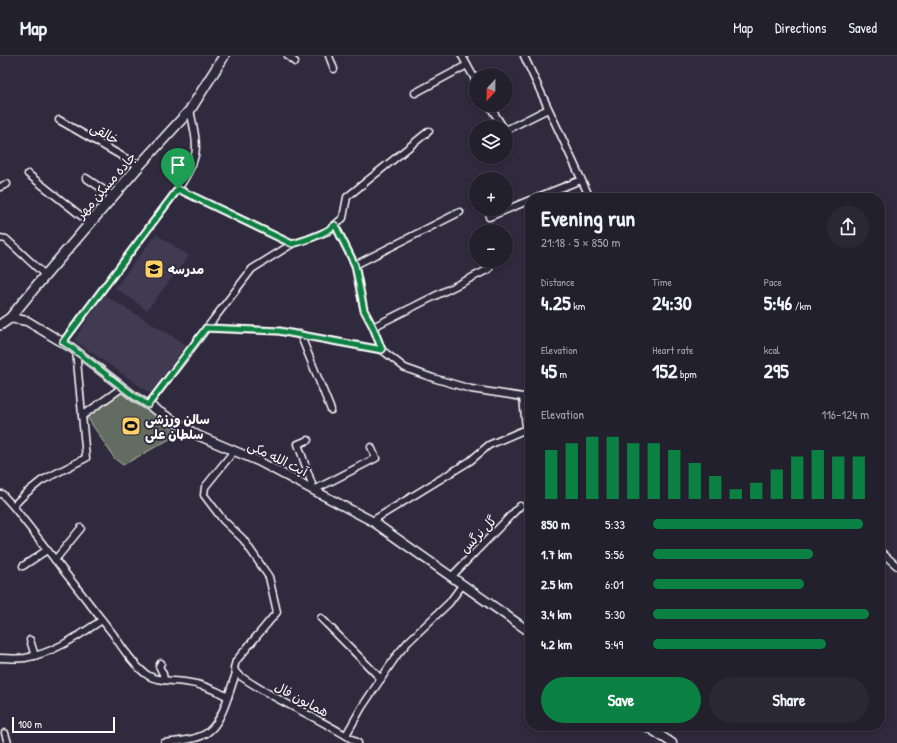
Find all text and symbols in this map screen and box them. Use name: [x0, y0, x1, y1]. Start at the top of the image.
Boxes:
text: Map: [20, 15, 47, 41]
text: Map: [733, 18, 753, 37]
text: Directions: [775, 18, 826, 37]
text: Saved: [848, 18, 877, 37]
north arrow: [469, 68, 513, 112]
map controls: [469, 68, 513, 268]
street label: خالقی: [87, 118, 123, 149]
button: layers: [469, 120, 513, 164]
street label: جاده مسکن مهر: [71, 148, 140, 223]
pin: [161, 148, 195, 189]
icon: arrive: [167, 154, 189, 176]
button: +: [469, 172, 513, 216]
text: Evening run: [541, 203, 635, 233]
button: share: [827, 206, 869, 248]
button: −: [469, 224, 513, 268]
text: 21:18 · 5 × 850 m: [541, 233, 620, 251]
school or university icon: مدرسه: [143, 258, 165, 280]
place label: مدرسه: [168, 260, 205, 278]
text: Distance: [541, 275, 575, 289]
text: Time: [652, 275, 672, 289]
text: Pace: [764, 275, 782, 289]
text: 4.25: [541, 289, 571, 316]
text: 24:30: [652, 289, 692, 316]
text: 5:46: [764, 289, 792, 316]
text: km: [571, 299, 585, 313]
text: /km: [792, 299, 811, 313]
text: Elevation: [541, 343, 578, 357]
text: Heart rate: [652, 343, 693, 357]
text: kcal: [764, 343, 780, 357]
text: 45: [541, 357, 557, 384]
text: 152: [652, 357, 677, 384]
text: 295: [764, 357, 789, 384]
text: m: [557, 367, 567, 381]
text: bpm: [677, 367, 697, 381]
text: Elevation: [541, 405, 584, 423]
text: 116–124 m: [821, 405, 869, 423]
place label: سالن ورزشی سلطان علی: [145, 410, 210, 443]
sports icon: سالن ورزشی سلطان علی: [120, 415, 142, 437]
street label: آیت الله مکی: [245, 436, 312, 482]
street label: گل نرگس: [456, 511, 501, 557]
text: 850 m: [541, 515, 570, 533]
text: 5:33: [605, 515, 625, 533]
text: 1.7 km: [541, 545, 572, 563]
text: 5:56: [605, 545, 624, 563]
text: 2.5 km: [541, 575, 573, 593]
text: 6:01: [605, 575, 624, 593]
text: 3.4 km: [541, 605, 572, 623]
text: 5:30: [605, 605, 625, 623]
text: 4.2 km: [541, 635, 572, 653]
text: 5:49: [605, 635, 623, 653]
street label: همایون فال: [272, 677, 332, 721]
button: Save: [541, 677, 701, 723]
button: Share: [709, 677, 869, 723]
scale bar: [12, 715, 115, 734]
text: 100 m: [18, 717, 42, 731]

